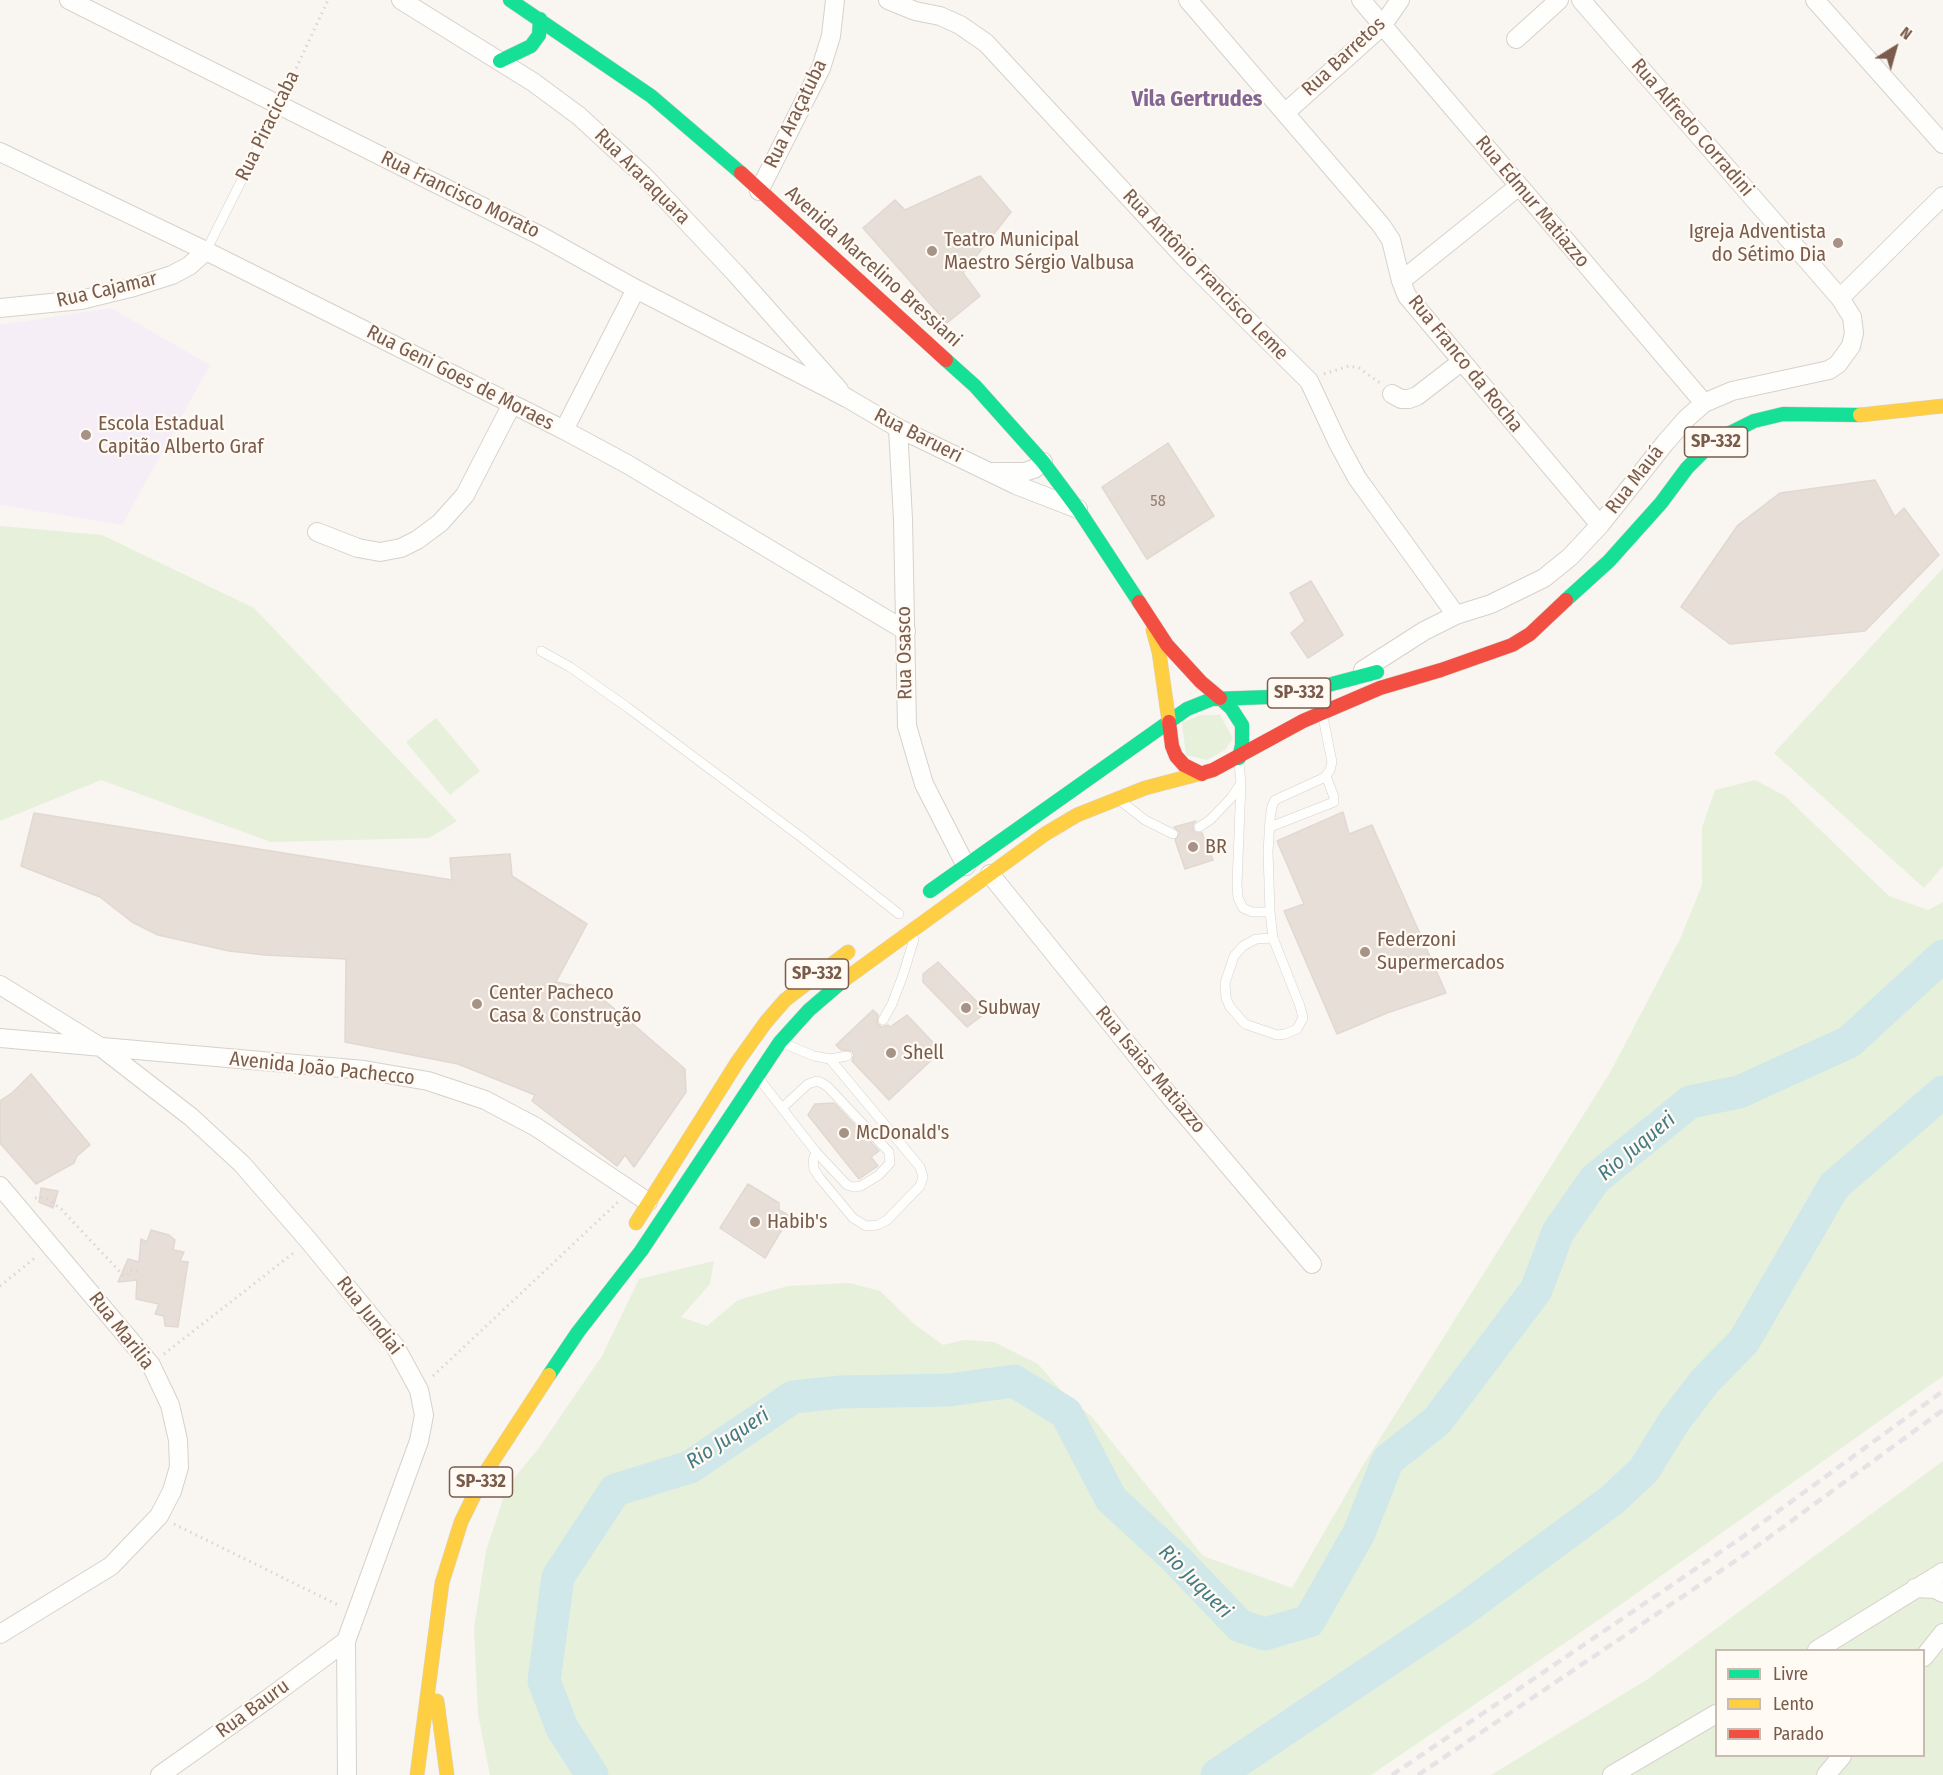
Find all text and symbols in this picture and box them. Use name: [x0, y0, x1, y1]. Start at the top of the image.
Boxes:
street label: Rua Barretos: [1297, 12, 1391, 102]
north arrow: [1865, 18, 1925, 78]
text: N: [1897, 23, 1916, 44]
street label: Rua Alfredo Corradini: [1626, 54, 1758, 202]
street label: Rua Araçatuba: [759, 56, 833, 172]
street label: Rua Piracicaba: [231, 67, 305, 185]
district label: Vila Gertrudes: [1132, 87, 1262, 113]
street label: Rua Araraquara: [589, 124, 695, 230]
street label: Rua Edmur Matiazzo: [1470, 131, 1594, 273]
street label: Rua Francisco Morato: [377, 146, 543, 244]
street label: Avenida Marcelino Bressiani: [780, 181, 966, 353]
street label: Rua Antônio Francisco Leme: [1117, 185, 1293, 365]
place label: Igreja Adventista do Sétimo Dia: [1689, 220, 1826, 267]
place label: Teatro Municipal Maestro Sérgio Valbusa: [944, 228, 1134, 275]
marker: Igreja Adventista do Sétimo Dia: [1831, 236, 1845, 250]
marker: Teatro Municipal Maestro Sérgio Valbusa: [925, 244, 939, 258]
street label: Rua Cajamar: [54, 267, 160, 313]
street label: Rua Franco da Rocha: [1402, 291, 1528, 437]
street label: Rua Geni Goes de Moraes: [362, 320, 558, 436]
street label: Rua Barueri: [870, 404, 966, 468]
place label: Escola Estadual Capitão Alberto Graf: [98, 412, 263, 459]
road number: SP-332: [1684, 427, 1748, 457]
marker: Escola Estadual Capitão Alberto Graf: [79, 428, 93, 442]
street label: Rua Mauá: [1601, 441, 1669, 519]
house number: 58: [1150, 492, 1166, 512]
street label: Rua Osasco: [892, 606, 918, 700]
road number: SP-332: [1268, 678, 1330, 708]
place label: BR: [1205, 835, 1227, 859]
marker: BR: [1186, 840, 1200, 854]
place label: Federzoni Supermercados: [1377, 928, 1504, 975]
marker: Federzoni Supermercados: [1358, 945, 1372, 959]
road number: SP-332: [786, 959, 848, 989]
place label: Center Pacheco Casa & Construção: [489, 981, 642, 1028]
place label: Subway: [978, 996, 1040, 1020]
marker: Center Pacheco Casa & Construção: [470, 997, 484, 1011]
marker: Subway: [959, 1001, 973, 1015]
street label: Rua Isaias Matiazzo: [1090, 1001, 1210, 1139]
place label: Shell: [903, 1041, 944, 1065]
marker: Shell: [884, 1046, 898, 1060]
street label: Avenida João Pachecco: [228, 1047, 416, 1091]
water label: Rio Juqueri: [1593, 1107, 1681, 1187]
place label: McDonald's: [856, 1121, 949, 1145]
marker: McDonald's: [837, 1126, 851, 1140]
place label: Habib's: [767, 1210, 827, 1234]
marker: Habib's: [748, 1215, 762, 1229]
street label: Rua Jundiai: [331, 1272, 407, 1360]
street label: Rua Marilia: [83, 1287, 159, 1375]
water label: Rio Juqueri: [682, 1403, 774, 1475]
road number: SP-332: [450, 1467, 512, 1497]
water label: Rio Juqueri: [1153, 1540, 1237, 1624]
legend: [1715, 1649, 1925, 1757]
text: Livre: [1773, 1663, 1808, 1685]
street label: Rua Bauru: [212, 1674, 294, 1744]
text: Lento: [1773, 1693, 1814, 1715]
text: Parado: [1773, 1723, 1824, 1745]

